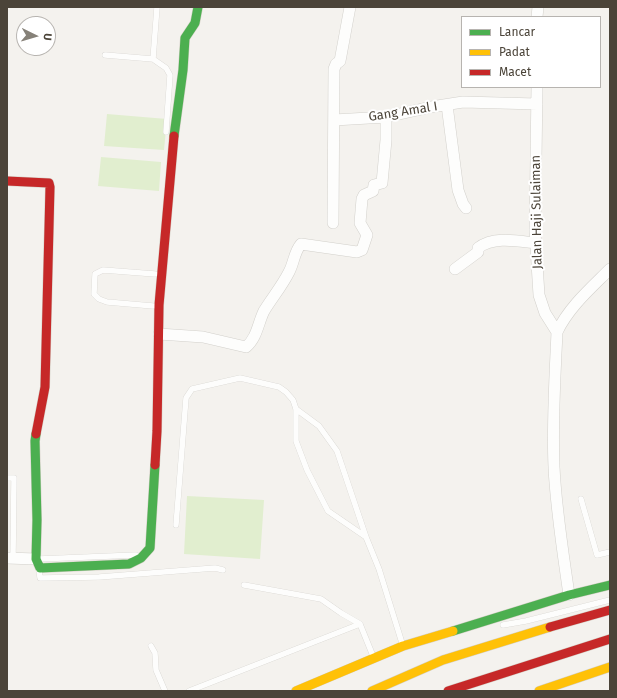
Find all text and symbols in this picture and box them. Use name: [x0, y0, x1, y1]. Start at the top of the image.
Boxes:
north arrow: [16, 16, 56, 56]
legend: [461, 16, 601, 88]
text: Lancar: [499, 25, 535, 39]
text: U: [41, 33, 54, 41]
text: Padat: [499, 45, 530, 59]
text: Macet: [499, 65, 531, 79]
street label: Gang Amal I: [367, 99, 439, 125]
street label: Jalan Haji Sulaiman: [528, 155, 546, 269]

